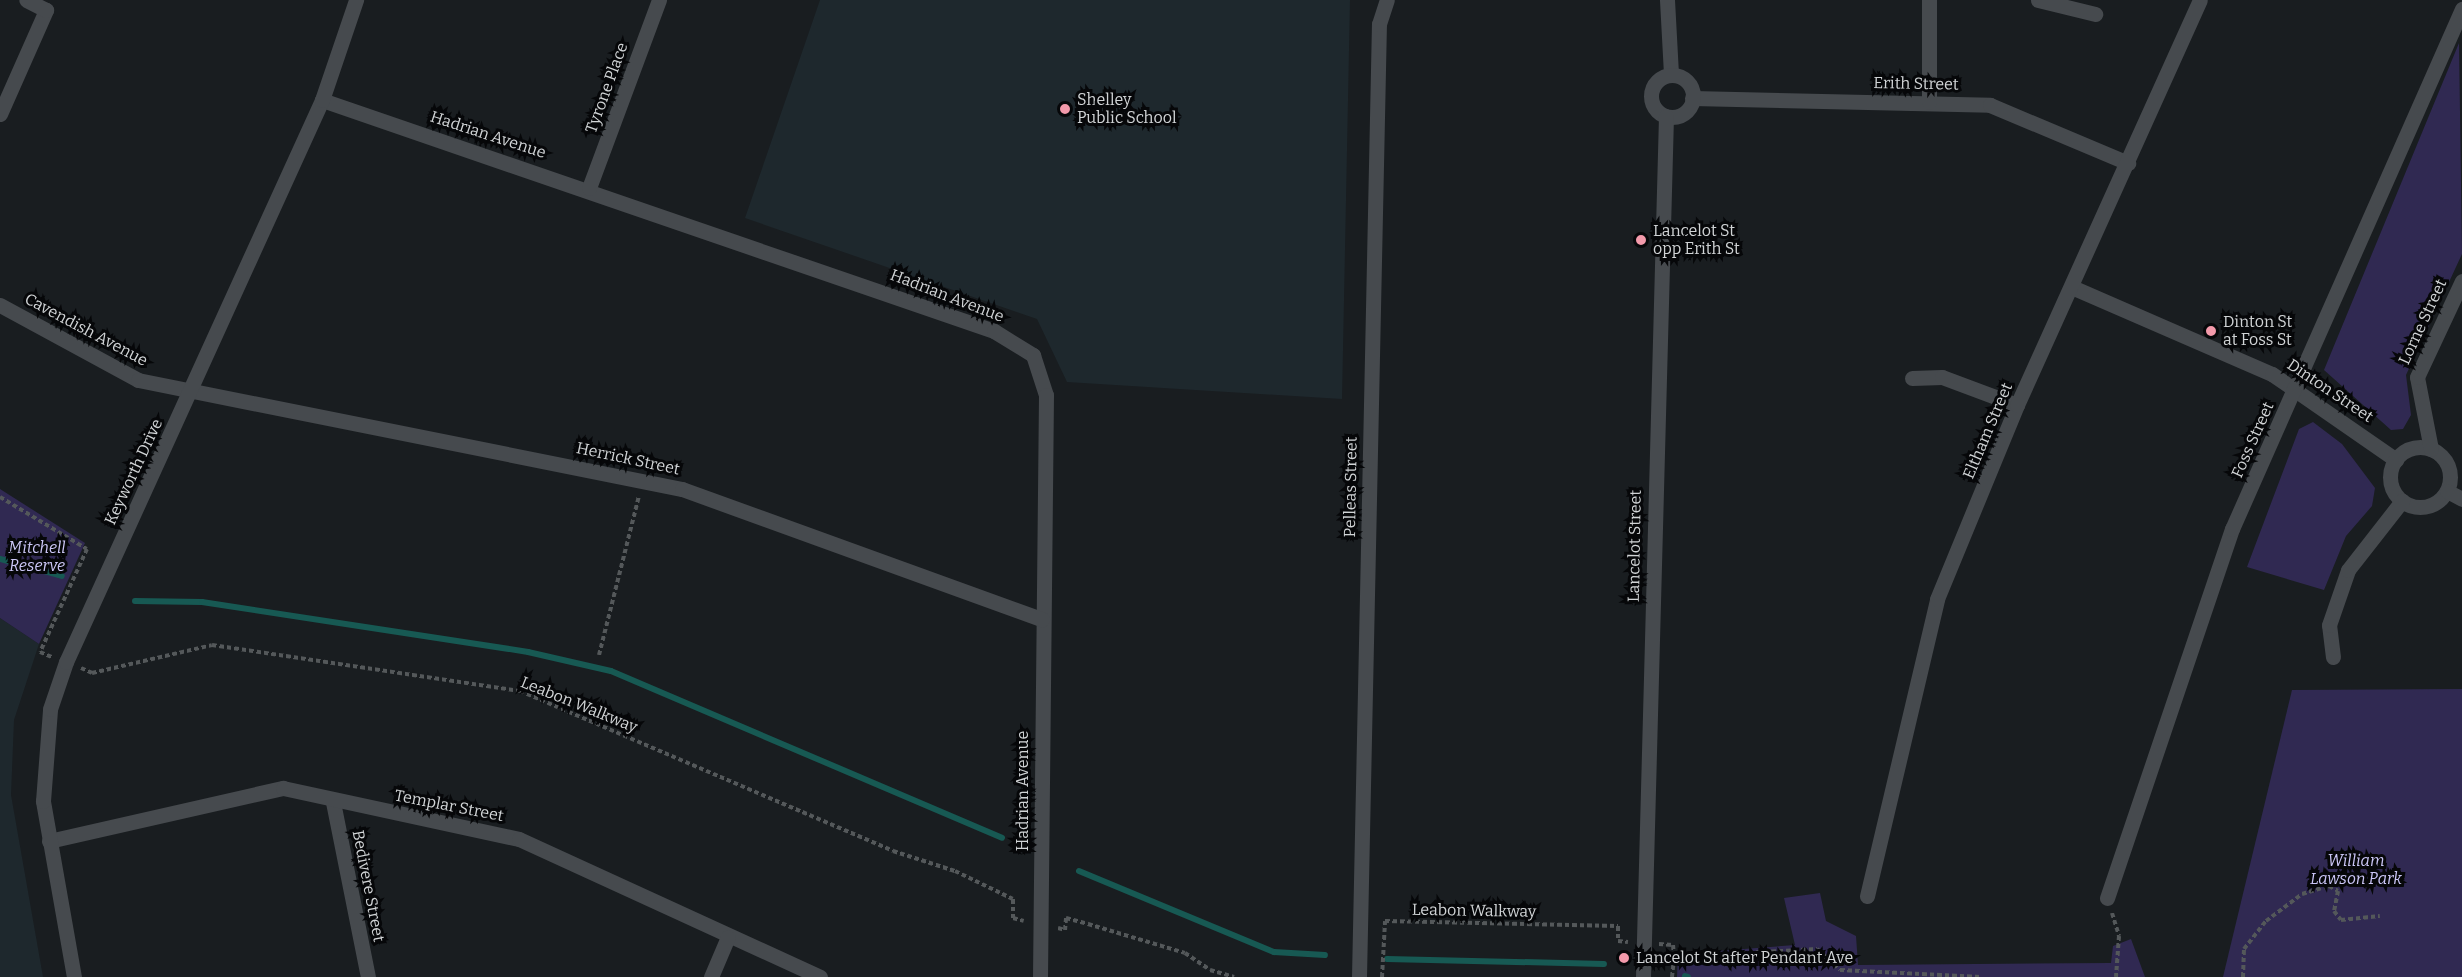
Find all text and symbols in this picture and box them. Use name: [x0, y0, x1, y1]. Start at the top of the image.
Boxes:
street label: Tyrone Place: [582, 40, 632, 136]
street label: Erith Street: [1873, 74, 1959, 94]
place label: Shelley Public School: [1077, 90, 1177, 128]
marker: Shelley Public School: [1058, 102, 1072, 116]
street label: Hadrian Avenue: [428, 107, 548, 163]
place label: Lancelot St opp Erith St: [1653, 221, 1740, 259]
marker: Lancelot St opp Erith St: [1634, 233, 1648, 247]
street label: Hadrian Avenue: [887, 265, 1007, 327]
street label: Lorne Street: [2395, 276, 2451, 368]
street label: Cavendish Avenue: [21, 289, 151, 371]
place label: Dinton St at Foss St: [2223, 312, 2292, 350]
marker: Dinton St at Foss St: [2204, 324, 2218, 338]
street label: Dinton Street: [2283, 355, 2377, 427]
street label: Eltham Street: [1959, 380, 2017, 482]
street label: Foss Street: [2228, 399, 2278, 481]
street label: Keyworth Drive: [101, 416, 167, 528]
street label: Pelleas Street: [1341, 436, 1361, 538]
street label: Herrick Street: [575, 439, 681, 479]
street label: Lancelot Street: [1624, 490, 1646, 602]
park label: Mitchell Reserve: [8, 538, 66, 576]
street label: Leabon Walkway: [518, 673, 640, 737]
street label: Hadrian Avenue: [1013, 731, 1033, 851]
street label: Templar Street: [393, 786, 505, 826]
street label: Bedivere Street: [348, 828, 388, 944]
park label: William Lawson Park: [2310, 851, 2402, 889]
street label: Leabon Walkway: [1412, 900, 1536, 922]
place label: Lancelot St after Pendant Ave: [1636, 948, 1853, 968]
marker: Lancelot St after Pendant Ave: [1617, 951, 1631, 965]

